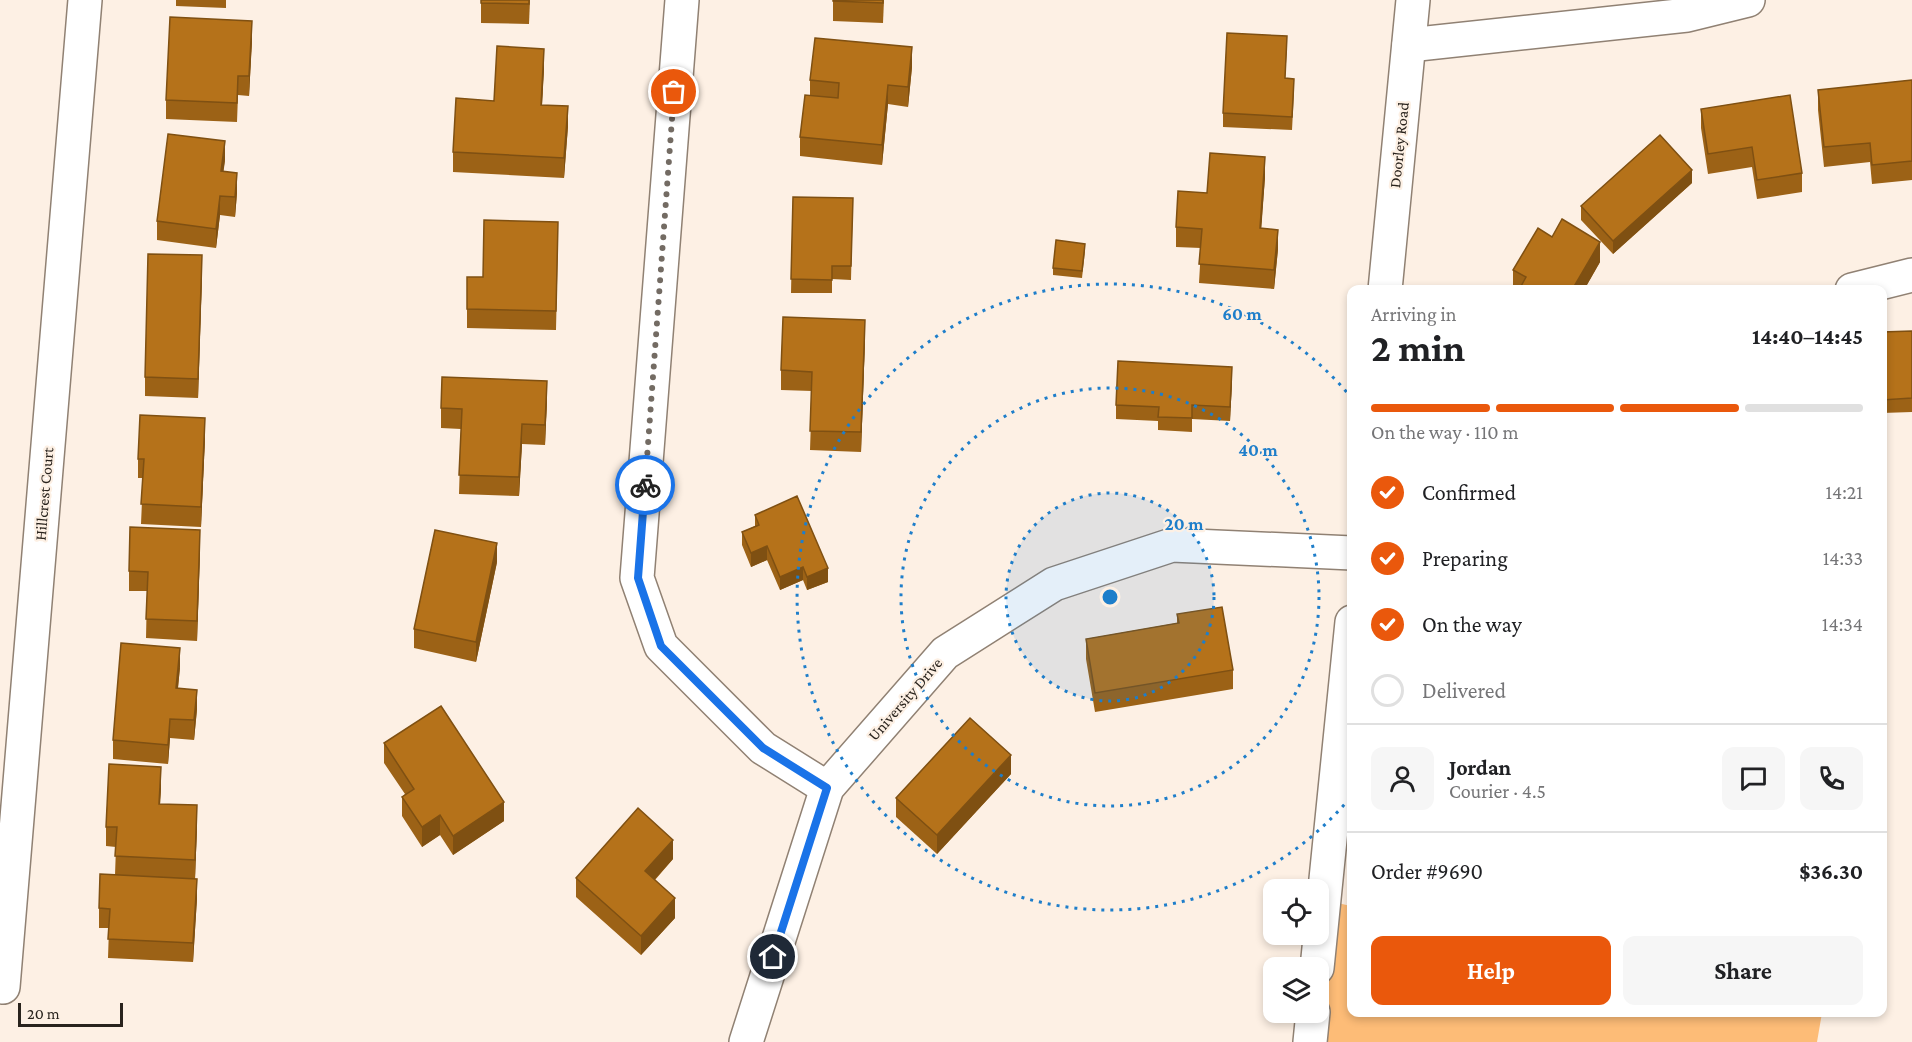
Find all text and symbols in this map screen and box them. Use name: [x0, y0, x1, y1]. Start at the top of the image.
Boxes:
pin: [648, 66, 699, 117]
icon: bag: [657, 75, 690, 108]
street label: Doorley Road: [1386, 101, 1413, 189]
text: Arriving in: [1371, 303, 1456, 325]
text: 60 m: [1222, 304, 1262, 324]
text: 14:40–14:45: [1752, 324, 1863, 349]
text: 2 min: [1371, 326, 1465, 369]
text: On the way · 110 m: [1371, 421, 1518, 443]
text: 40 m: [1238, 440, 1278, 460]
street label: Hillcrest Court: [31, 446, 57, 541]
courier: [615, 455, 675, 515]
icon: bike: [629, 469, 662, 502]
icon: check: [1371, 476, 1404, 509]
text: Confirmed: [1422, 480, 1516, 505]
text: 14:21: [1825, 481, 1863, 503]
text: 20 m: [1165, 514, 1204, 534]
icon: check: [1371, 542, 1404, 575]
text: Preparing: [1422, 546, 1508, 571]
text: 14:33: [1823, 547, 1863, 569]
centre of rings: [1100, 587, 1120, 607]
icon: check: [1371, 608, 1404, 641]
text: On the way: [1422, 612, 1522, 637]
text: 14:34: [1822, 613, 1863, 635]
street label: University Drive: [865, 654, 946, 744]
text: Delivered: [1422, 678, 1506, 703]
button: person: [1371, 747, 1434, 810]
button: chat: [1722, 747, 1785, 810]
button: phone: [1800, 747, 1863, 810]
text: Jordan: [1449, 755, 1511, 780]
text: Courier · 4.5: [1449, 780, 1546, 802]
text: Order #9690: [1371, 859, 1483, 884]
text: $36.30: [1799, 859, 1863, 884]
map controls: [1263, 879, 1329, 1023]
button: locate: [1263, 879, 1329, 945]
pin: [747, 931, 798, 982]
button: Help: [1371, 936, 1611, 1005]
button: Share: [1623, 936, 1863, 1005]
icon: home: [756, 940, 789, 973]
button: layers: [1263, 957, 1329, 1023]
scale bar: [18, 1000, 123, 1028]
text: 20 m: [27, 1005, 60, 1022]

